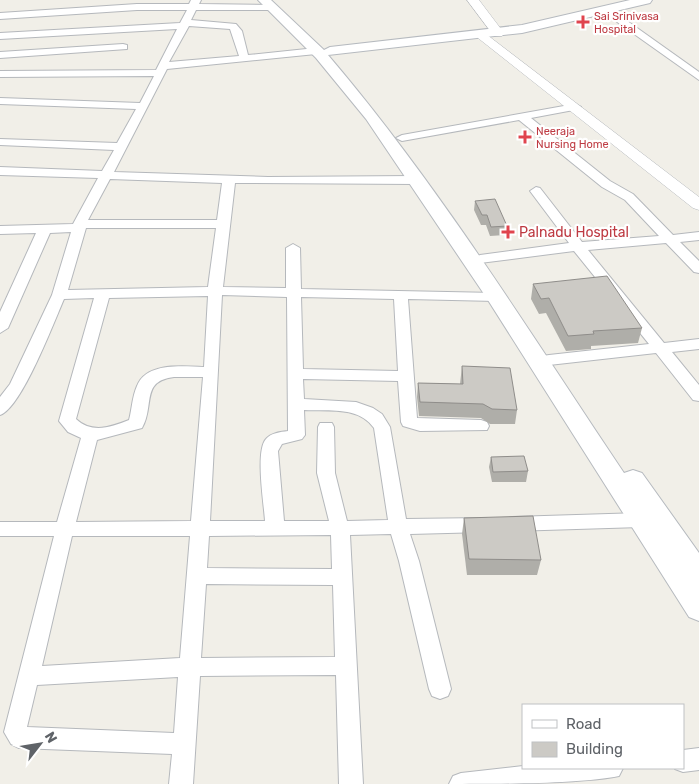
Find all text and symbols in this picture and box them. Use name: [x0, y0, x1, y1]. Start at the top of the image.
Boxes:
place label: Sai Srinivasa Hospital: [594, 10, 659, 36]
marker: Sai Srinivasa Hospital: [576, 15, 590, 29]
place label: Neeraja Nursing Home: [536, 125, 609, 151]
marker: Neeraja Nursing Home: [518, 130, 532, 144]
place label: Palnadu Hospital: [519, 224, 629, 241]
marker: Palnadu Hospital: [501, 225, 515, 239]
legend: [522, 704, 684, 769]
text: Road: [566, 715, 602, 733]
north arrow: [15, 719, 65, 769]
text: N: [41, 729, 61, 746]
text: Building: [566, 740, 623, 758]

